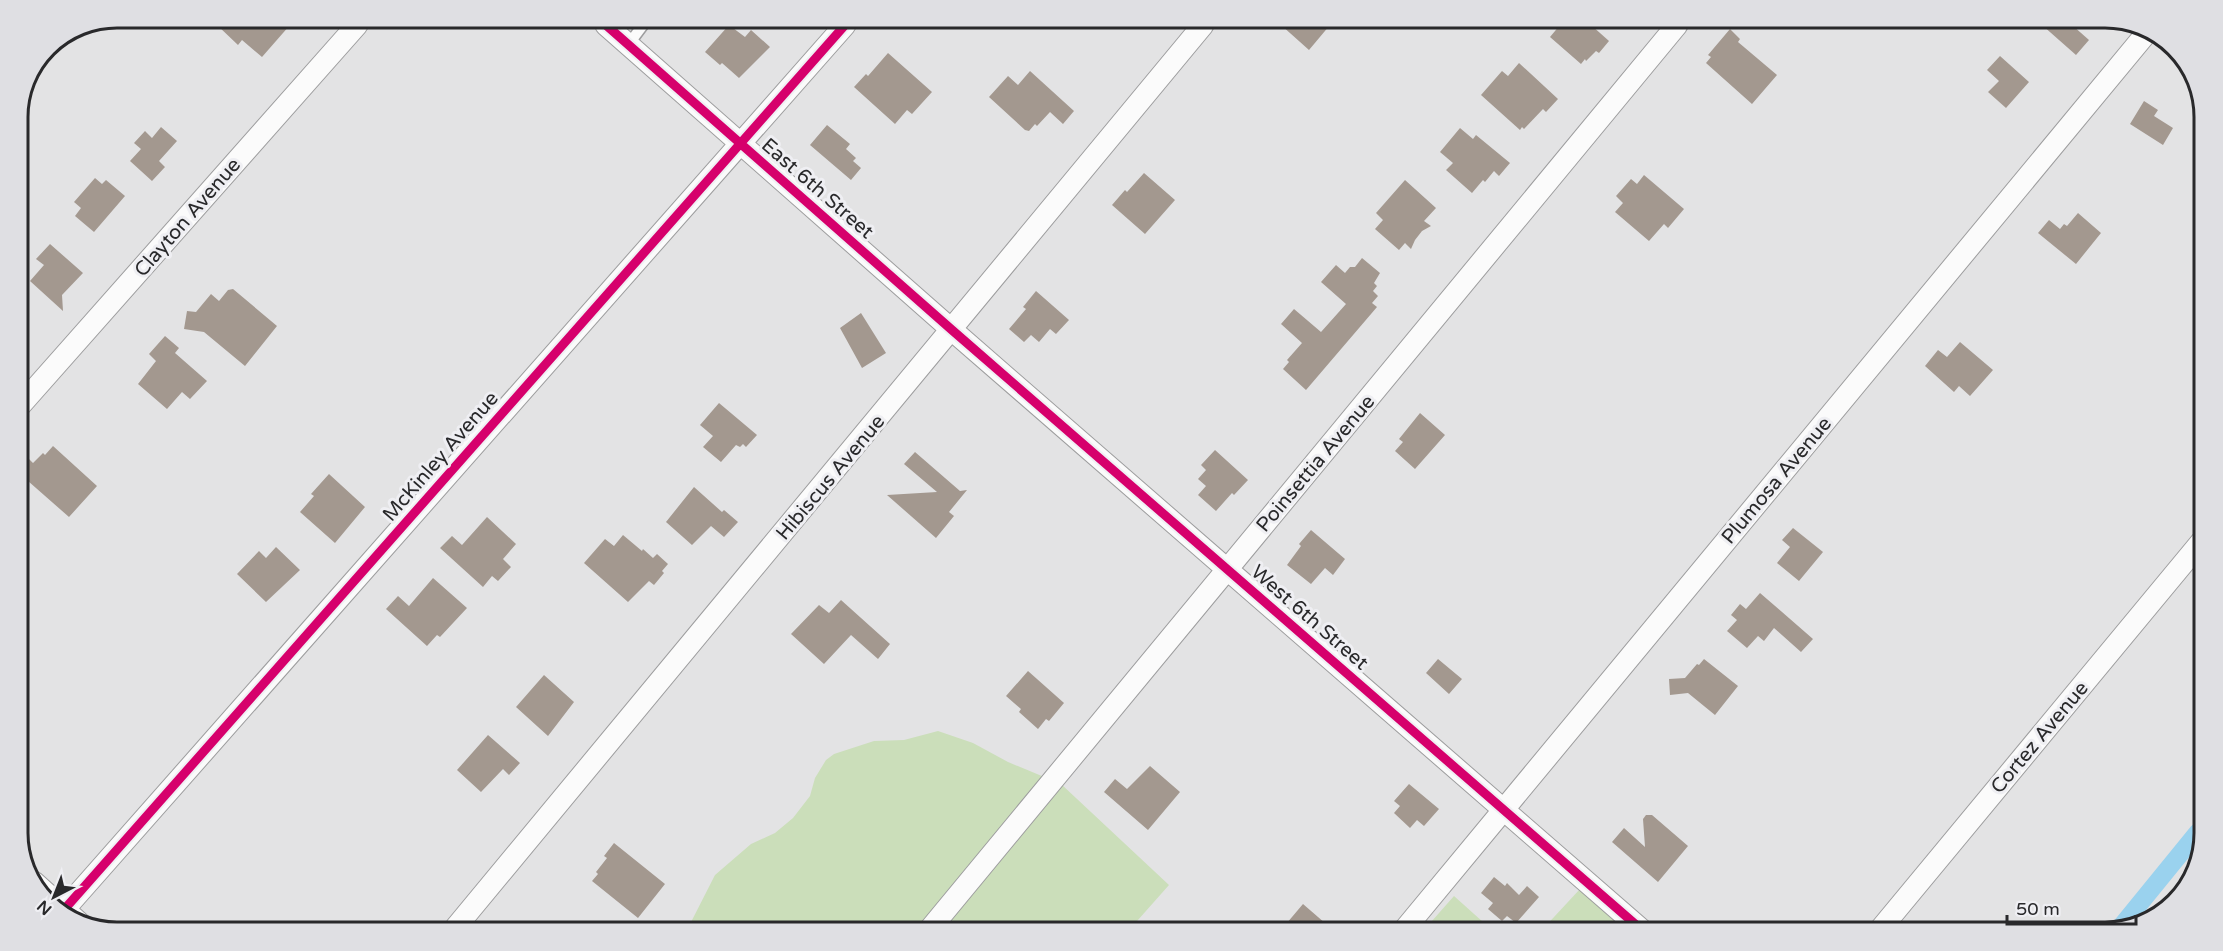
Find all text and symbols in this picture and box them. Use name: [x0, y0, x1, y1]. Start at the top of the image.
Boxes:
street label: East 6th Street: [756, 133, 879, 244]
street label: Clayton Avenue: [130, 153, 246, 282]
street label: McKinley Avenue: [378, 387, 504, 526]
street label: Poinsettia Avenue: [1251, 390, 1380, 537]
street label: Hibiscus Avenue: [771, 410, 890, 545]
street label: Plumosa Avenue: [1717, 412, 1837, 549]
street label: West 6th Street: [1246, 560, 1373, 676]
street label: Cortez Avenue: [1986, 677, 2094, 799]
north arrow: [24, 867, 84, 927]
scale bar: [2007, 888, 2136, 926]
text: N: [33, 896, 56, 919]
text: 50 m: [2016, 898, 2060, 920]

